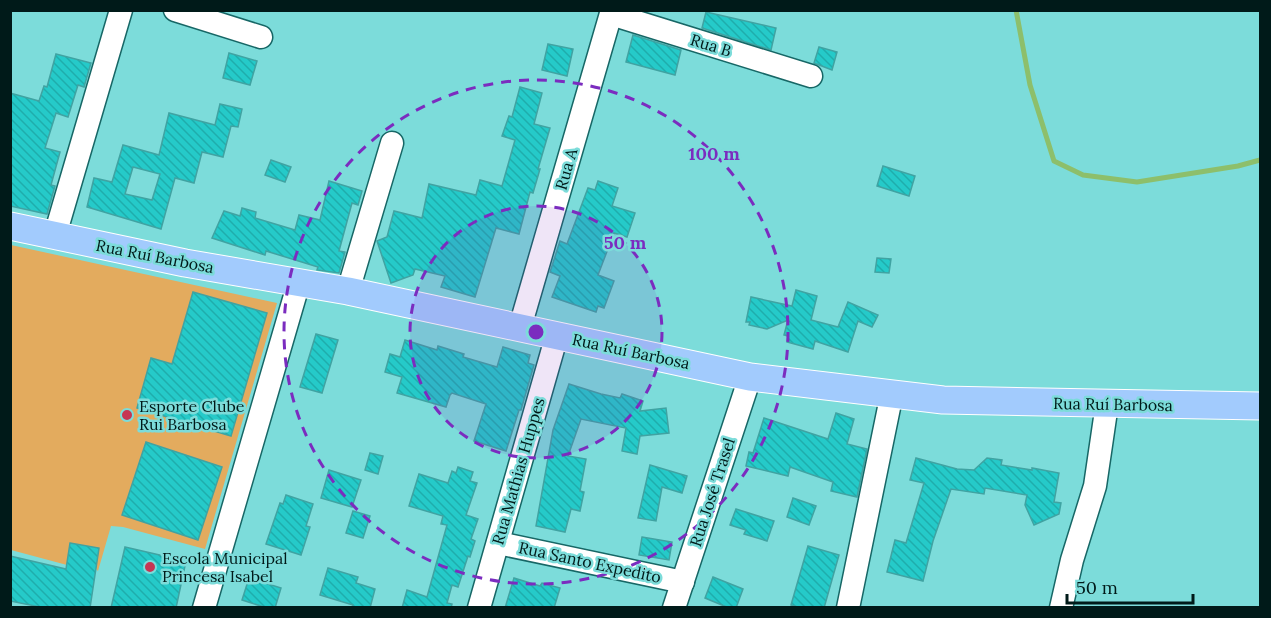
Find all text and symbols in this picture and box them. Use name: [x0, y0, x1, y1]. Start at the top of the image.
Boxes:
street label: Rua B: [688, 29, 734, 61]
text: 100 m: [688, 142, 740, 165]
street label: Rua A: [551, 145, 582, 192]
text: 50 m: [604, 231, 647, 254]
street label: Rua Ruí Barbosa: [94, 235, 216, 277]
centre of rings: [526, 322, 546, 342]
street label: Rua Ruí Barbosa: [570, 329, 692, 373]
street label: Rua Ruí Barbosa: [1053, 393, 1173, 415]
street label: Rua Mathias Huppes: [487, 395, 549, 547]
place label: Esporte Clube Rui Barbosa: [139, 396, 245, 434]
marker: Esporte Clube Rui Barbosa: [120, 408, 134, 422]
street label: Rua José Trasel: [685, 435, 739, 549]
street label: Rua Santo Expedito: [517, 537, 663, 587]
place label: Escola Municipal Princesa Isabel: [162, 548, 288, 586]
marker: Escola Municipal Princesa Isabel: [143, 560, 157, 574]
scale bar: [1067, 567, 1193, 605]
text: 50 m: [1076, 576, 1118, 599]

